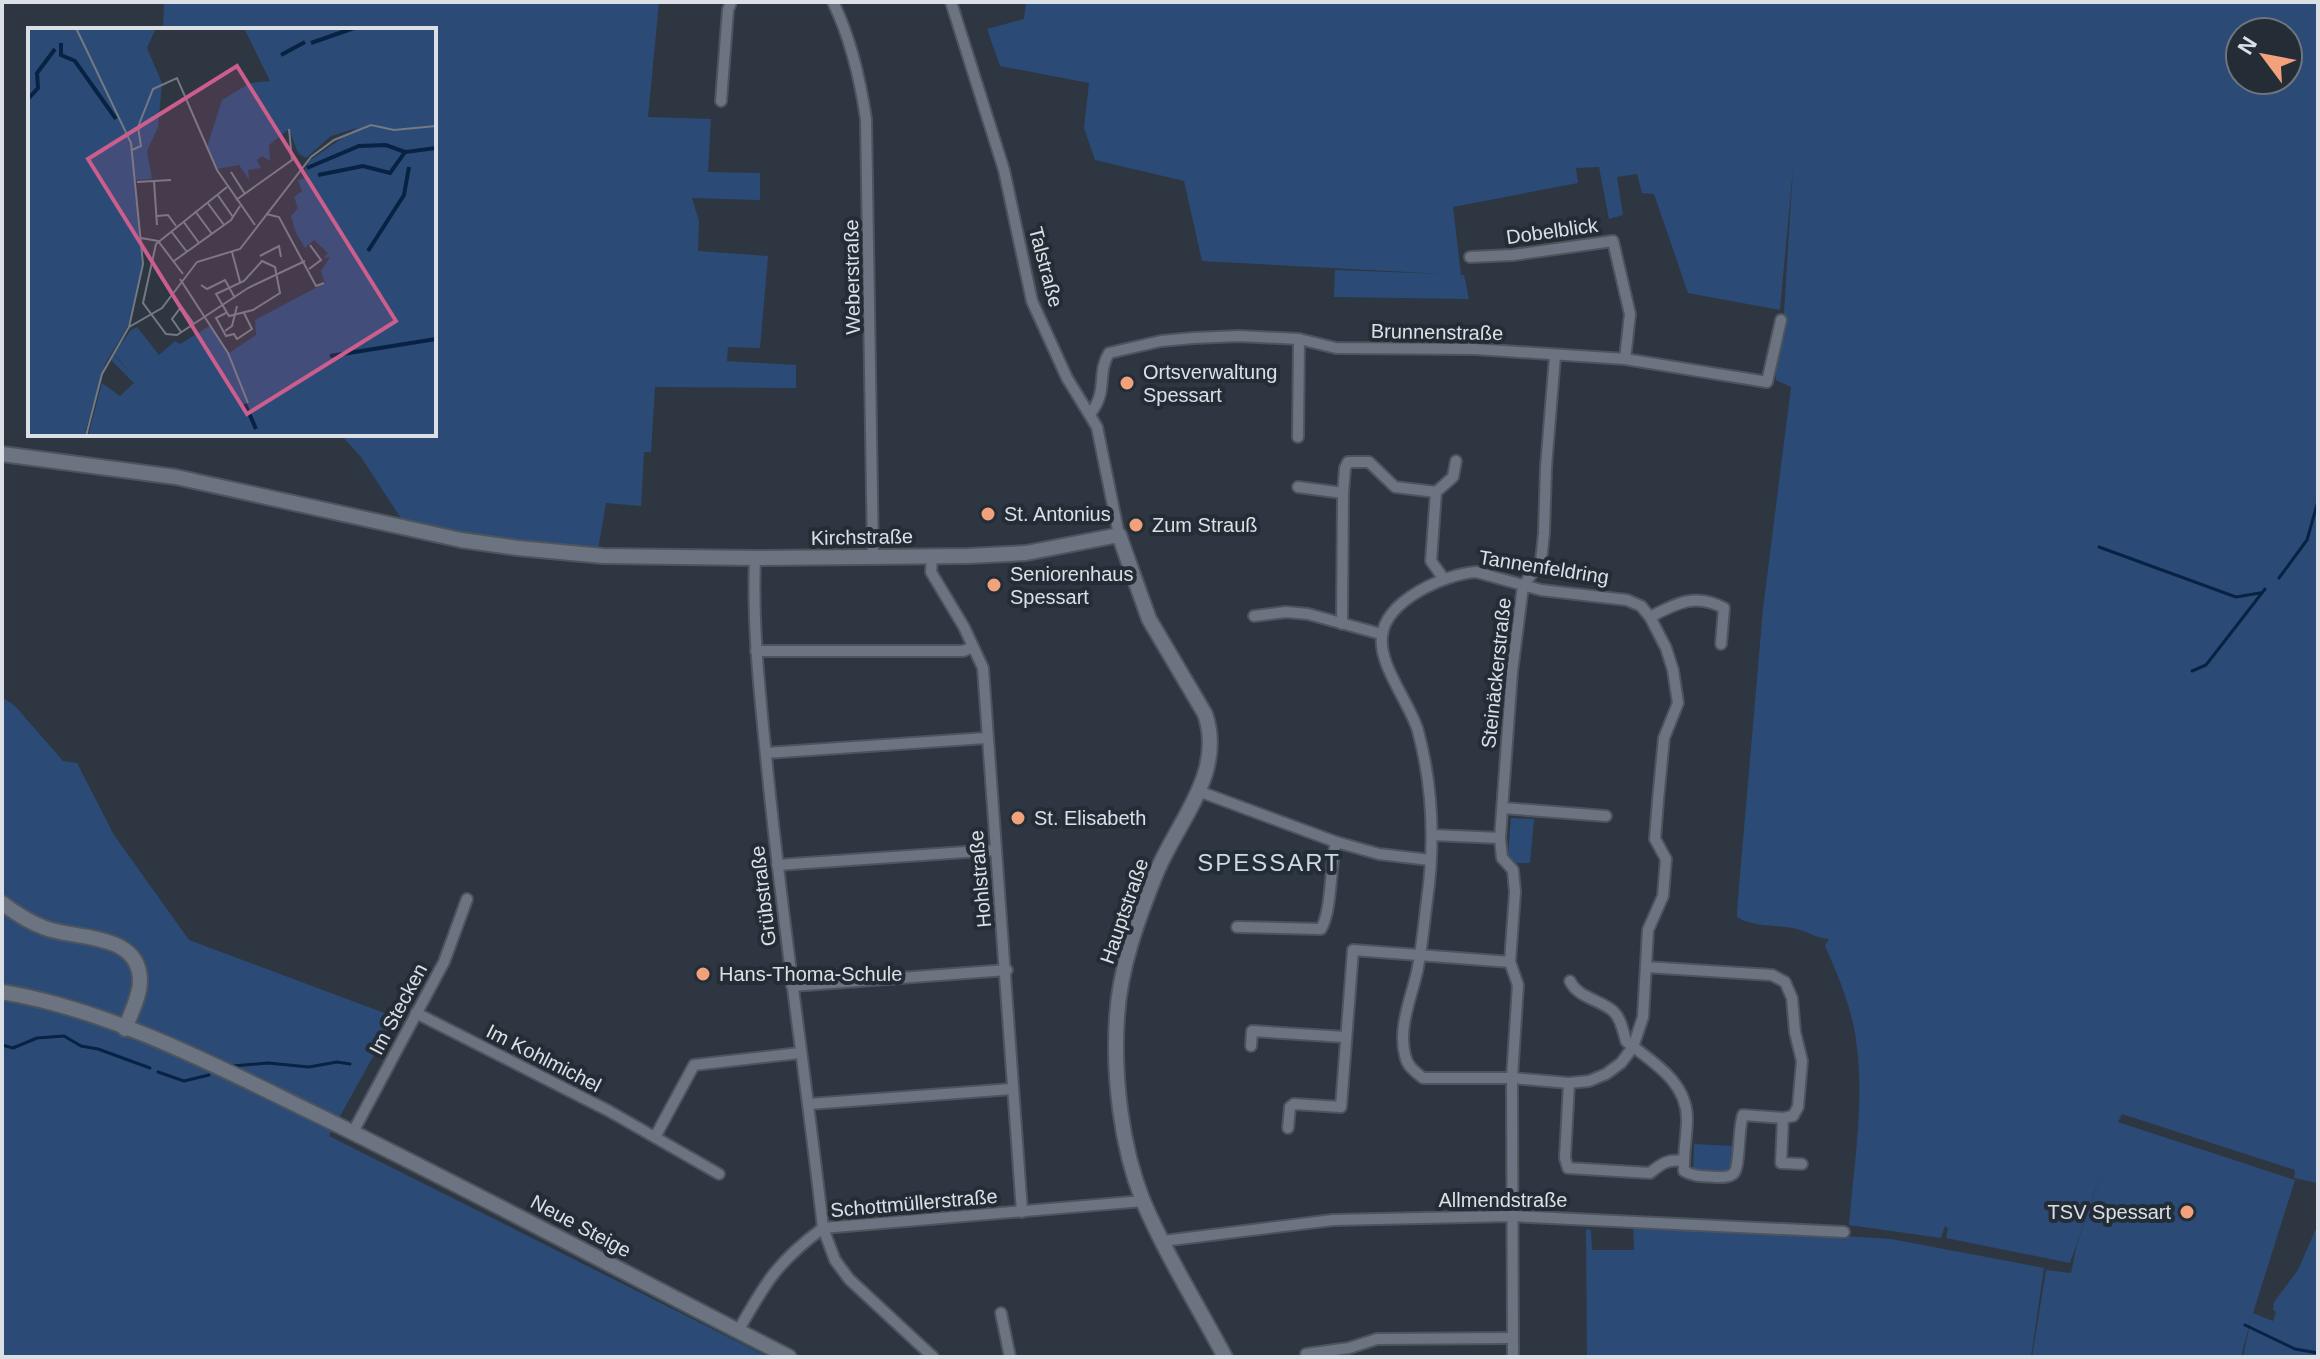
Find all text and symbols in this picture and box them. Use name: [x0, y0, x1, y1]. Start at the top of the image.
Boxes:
north arrow: [2224, 16, 2304, 96]
inset map: [28, 28, 436, 436]
text: N: [2233, 32, 2262, 59]
street label: Dobelblick: [1505, 214, 1600, 248]
street label: Weberstraße: [840, 219, 864, 335]
street label: Talstraße: [1025, 224, 1067, 310]
street label: Brunnenstraße: [1371, 320, 1503, 344]
place label: Ortsverwaltung Spessart: [1143, 361, 1278, 406]
marker: Ortsverwaltung Spessart: [1118, 374, 1136, 392]
place label: St. Antonius: [1004, 503, 1111, 525]
marker: St. Antonius: [979, 505, 997, 523]
place label: Zum Strauß: [1152, 514, 1258, 536]
marker: Zum Strauß: [1127, 516, 1145, 534]
street label: Kirchstraße: [811, 525, 913, 549]
street label: Tannenfeldring: [1477, 546, 1611, 588]
place label: Seniorenhaus Spessart: [1010, 563, 1133, 608]
marker: Seniorenhaus Spessart: [985, 576, 1003, 594]
street label: Steinäckerstraße: [1477, 597, 1515, 749]
place label: St. Elisabeth: [1034, 807, 1146, 829]
marker: St. Elisabeth: [1009, 809, 1027, 827]
street label: Hohlstraße: [965, 829, 995, 929]
street label: Grübstraße: [746, 844, 780, 948]
district label: SPESSART: [1197, 849, 1341, 876]
street label: Hauptstraße: [1096, 855, 1152, 967]
street label: Im Stecken: [365, 960, 431, 1058]
place label: Hans-Thoma-Schule: [719, 963, 902, 985]
marker: Hans-Thoma-Schule: [694, 965, 712, 983]
street label: Im Kohlmichel: [483, 1020, 605, 1096]
street label: Schottmüllerstraße: [829, 1185, 999, 1221]
street label: Allmendstraße: [1439, 1189, 1567, 1211]
street label: Neue Steige: [527, 1190, 635, 1262]
place label: TSV Spessart: [2048, 1201, 2171, 1223]
marker: TSV Spessart: [2178, 1203, 2196, 1221]

